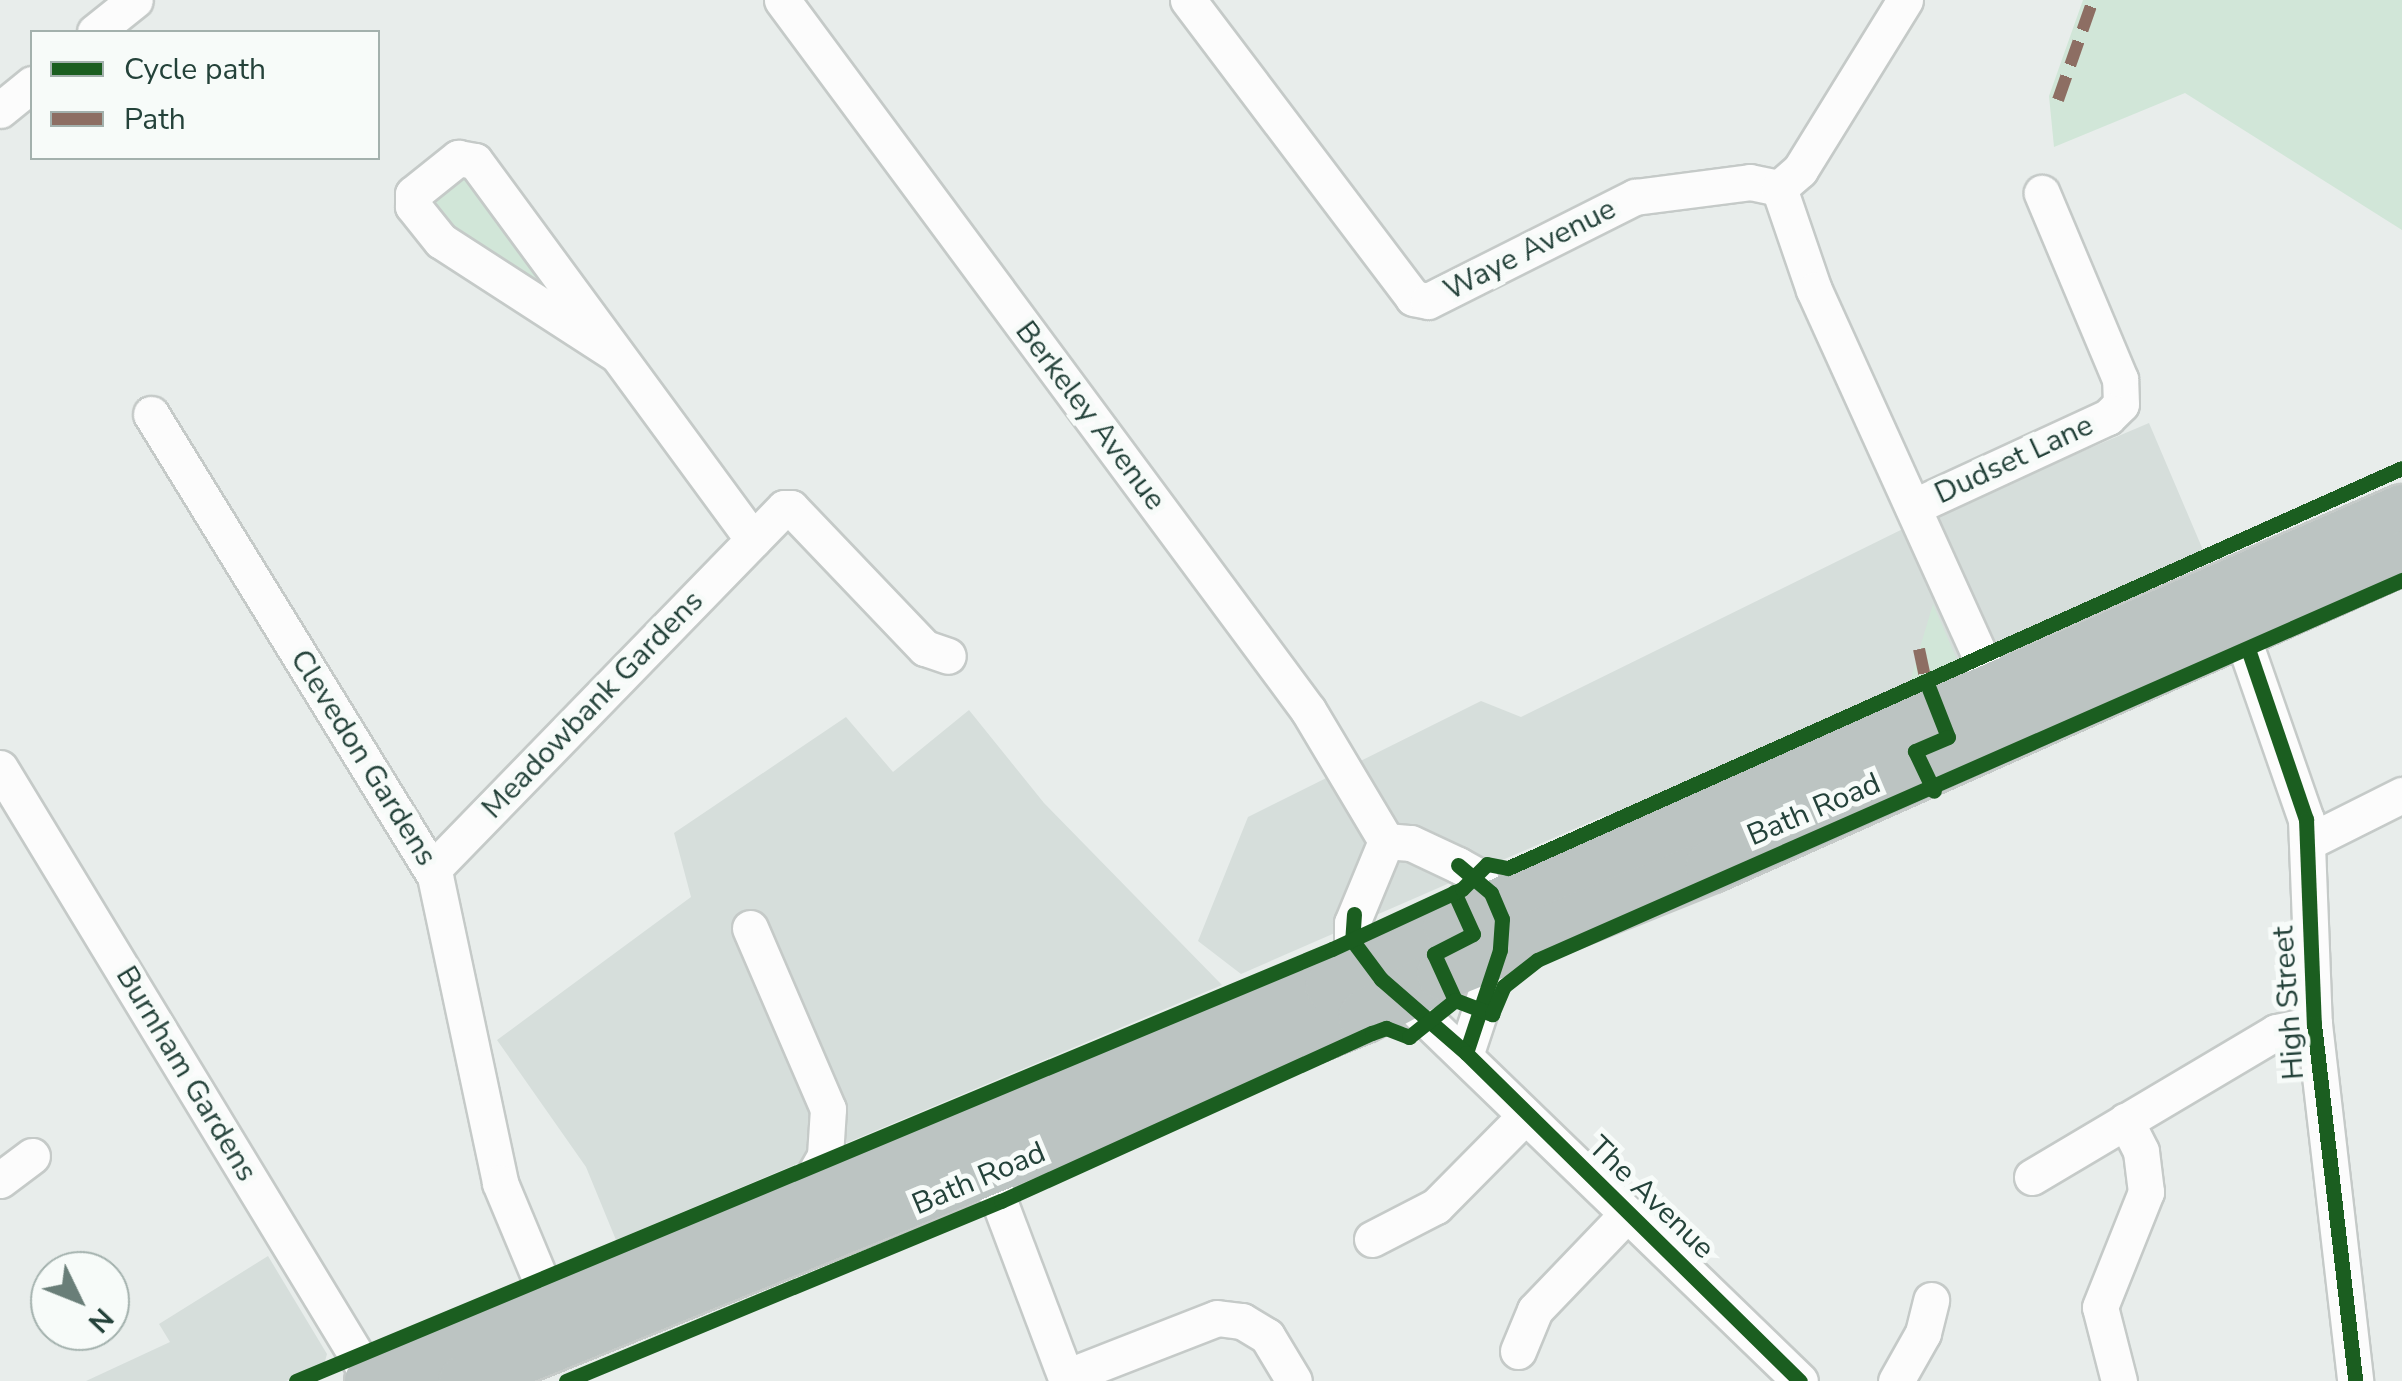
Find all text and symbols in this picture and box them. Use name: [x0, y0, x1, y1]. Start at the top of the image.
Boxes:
legend: [30, 30, 380, 160]
text: Cycle path: [124, 49, 266, 90]
text: Path: [124, 99, 186, 140]
street label: Waye Avenue: [1438, 191, 1622, 309]
street label: Berkeley Avenue: [1007, 314, 1173, 518]
street label: Dudset Lane: [1929, 408, 2099, 512]
street label: Meadowbank Gardens: [475, 584, 711, 826]
street label: Clevedon Gardens: [282, 643, 444, 873]
street label: Bath Road: [1742, 766, 1886, 854]
street label: High Street: [2266, 925, 2312, 1081]
street label: Burnham Gardens: [108, 960, 264, 1188]
street label: The Avenue: [1581, 1129, 1721, 1267]
street label: Bath Road: [907, 1135, 1051, 1223]
north arrow: [30, 1251, 130, 1351]
text: N: [79, 1299, 122, 1341]

